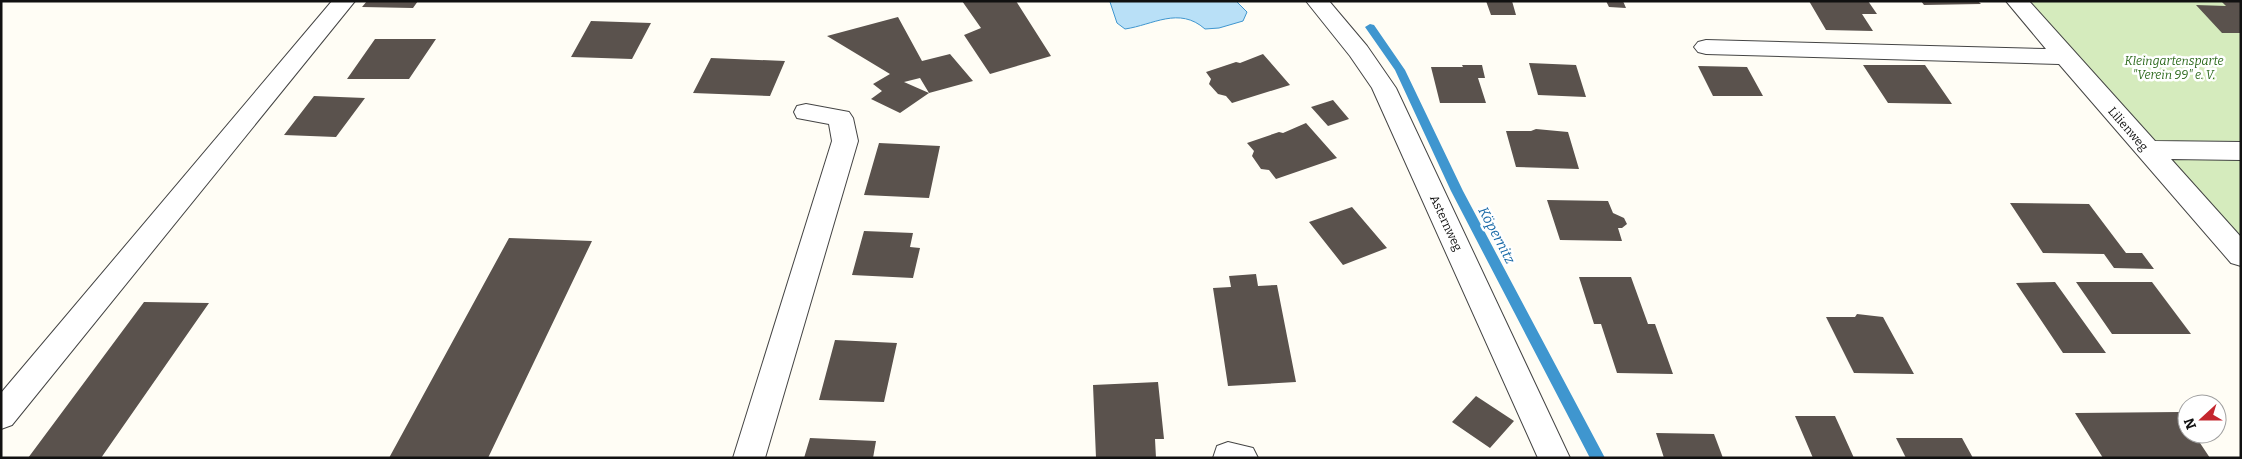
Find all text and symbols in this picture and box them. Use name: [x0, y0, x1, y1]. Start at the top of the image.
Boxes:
park label: Kleingartensparte "Verein 99" e. V.: [2124, 54, 2224, 82]
street label: Lilienweg: [2105, 104, 2151, 154]
street label: Asternweg: [1427, 193, 1465, 253]
water label: Köpernitz: [1474, 204, 1519, 267]
north arrow: [2177, 394, 2227, 444]
text: N: [2180, 415, 2200, 432]

